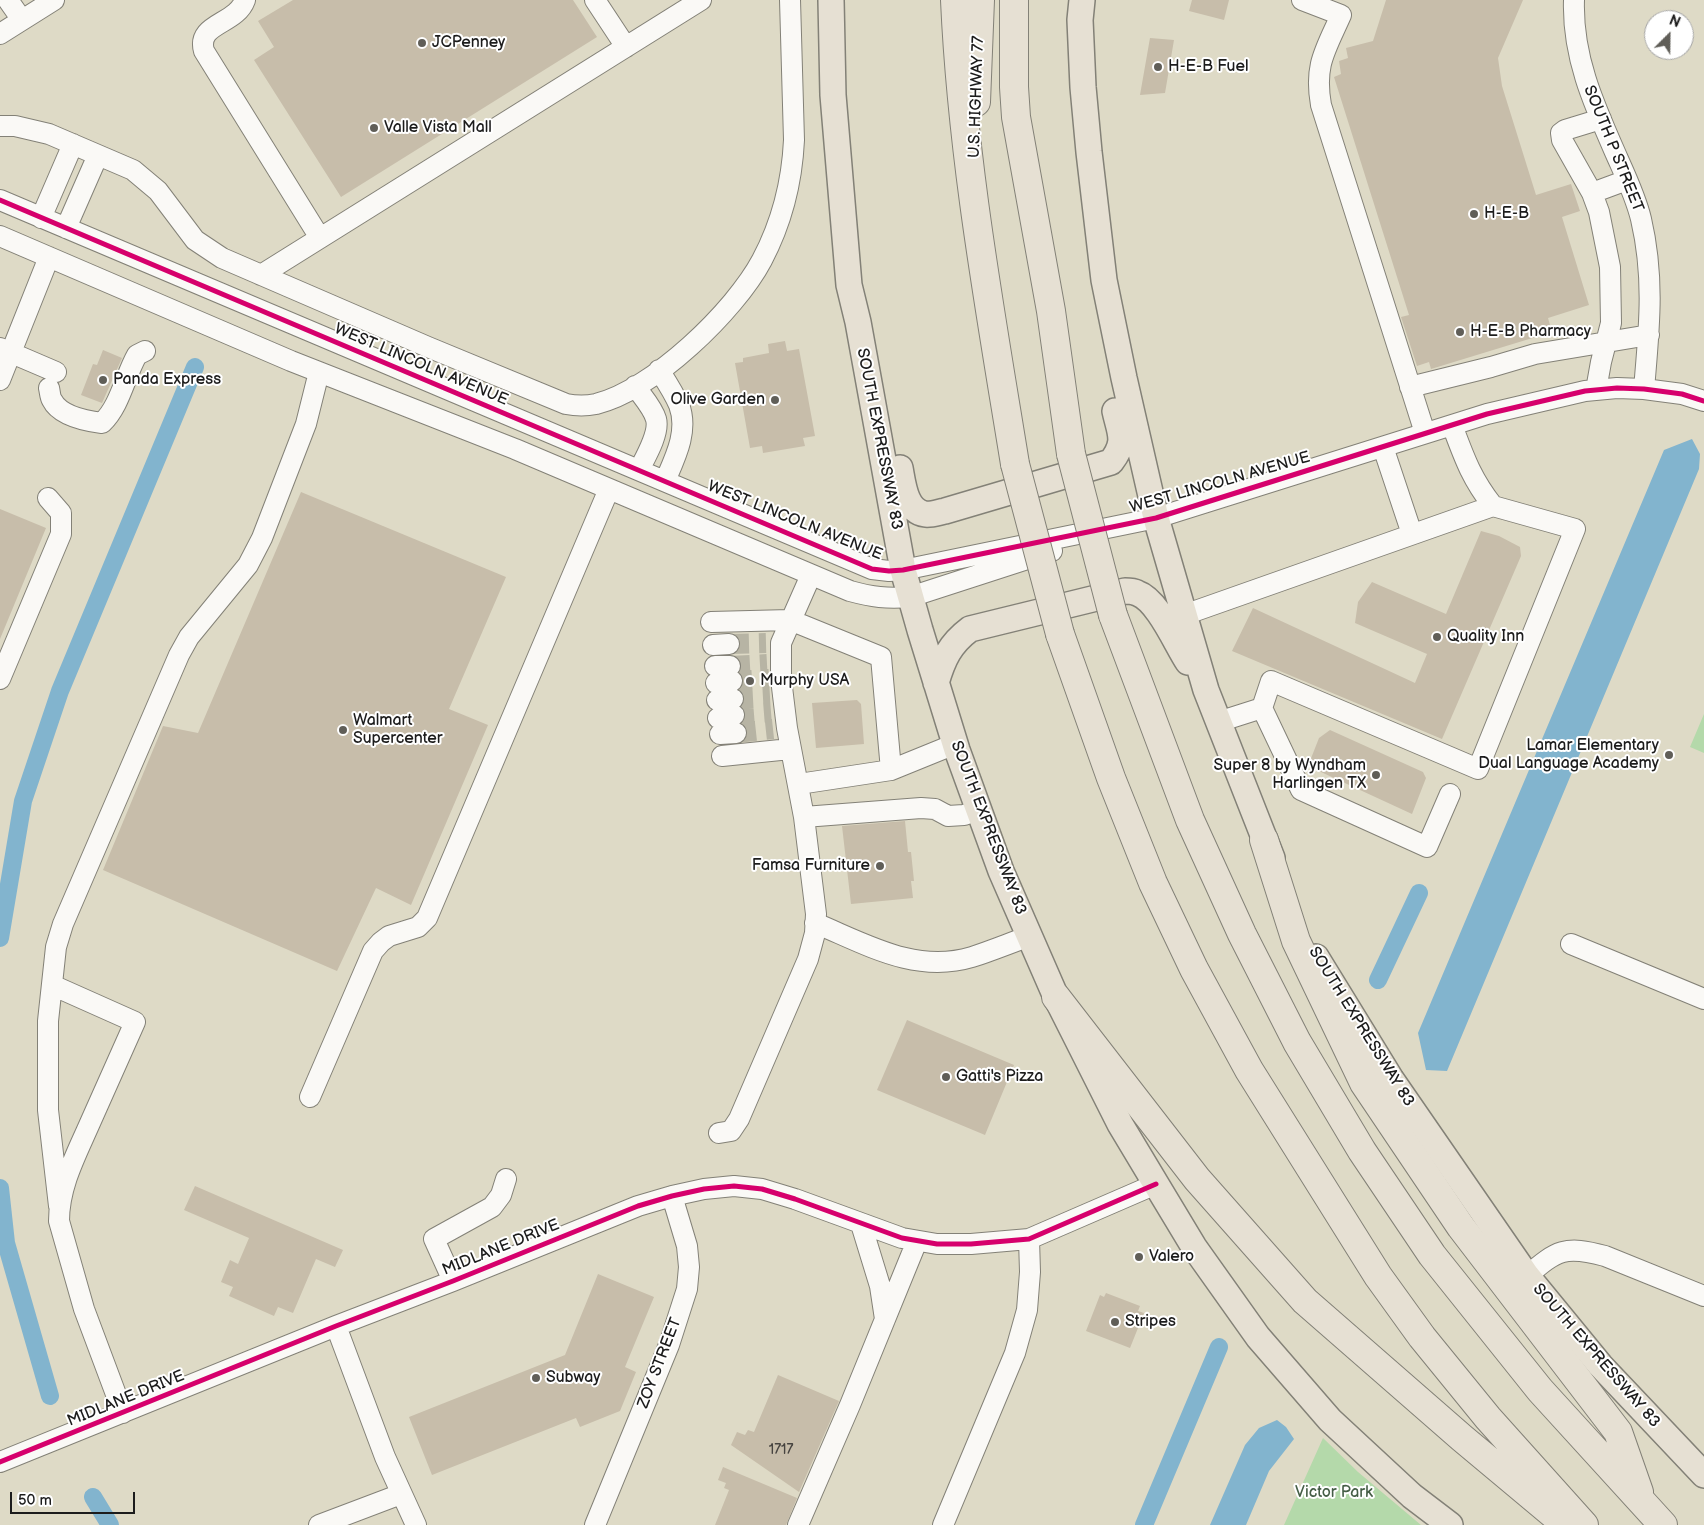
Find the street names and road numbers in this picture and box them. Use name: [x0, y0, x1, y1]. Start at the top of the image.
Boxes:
street label: U.S. HIGHWAY 77: [965, 35, 989, 159]
street label: SOUTH P STREET: [1579, 83, 1647, 215]
street label: WEST LINCOLN AVENUE: [331, 320, 511, 410]
street label: SOUTH EXPRESSWAY 83: [852, 347, 906, 531]
street label: WEST LINCOLN AVENUE: [1128, 448, 1312, 518]
street label: WEST LINCOLN AVENUE: [705, 477, 885, 565]
street label: SOUTH EXPRESSWAY 83: [946, 738, 1030, 918]
street label: SOUTH EXPRESSWAY 83: [1304, 944, 1418, 1110]
street label: MIDLANE DRIVE: [440, 1216, 562, 1280]
street label: SOUTH EXPRESSWAY 83: [1528, 1280, 1664, 1432]
street label: ZOY STREET: [634, 1315, 686, 1411]
street label: MIDLANE DRIVE: [65, 1367, 187, 1431]

